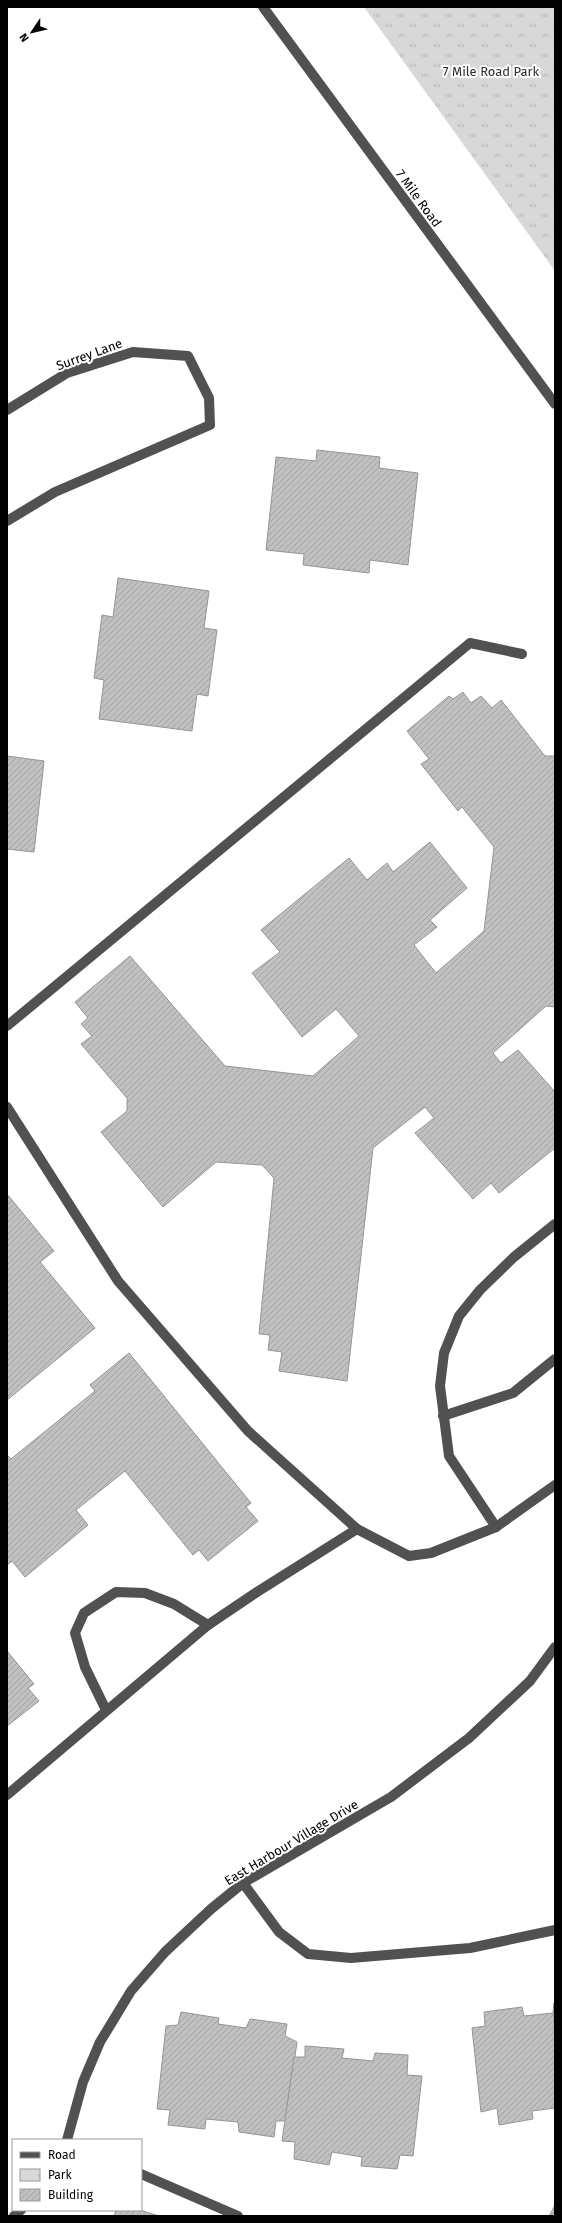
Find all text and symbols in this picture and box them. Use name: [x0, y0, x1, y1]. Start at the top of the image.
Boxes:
north arrow: [12, 12, 52, 52]
text: N: [17, 31, 32, 44]
park label: 7 Mile Road Park: [443, 64, 539, 79]
street label: 7 Mile Road: [393, 167, 444, 230]
street label: Surrey Lane: [54, 336, 124, 373]
street label: East Harbour Village Drive: [222, 1797, 361, 1888]
legend: [12, 2139, 142, 2211]
text: Road: [48, 2148, 76, 2162]
text: Park: [48, 2168, 72, 2182]
text: Building: [48, 2188, 94, 2202]

